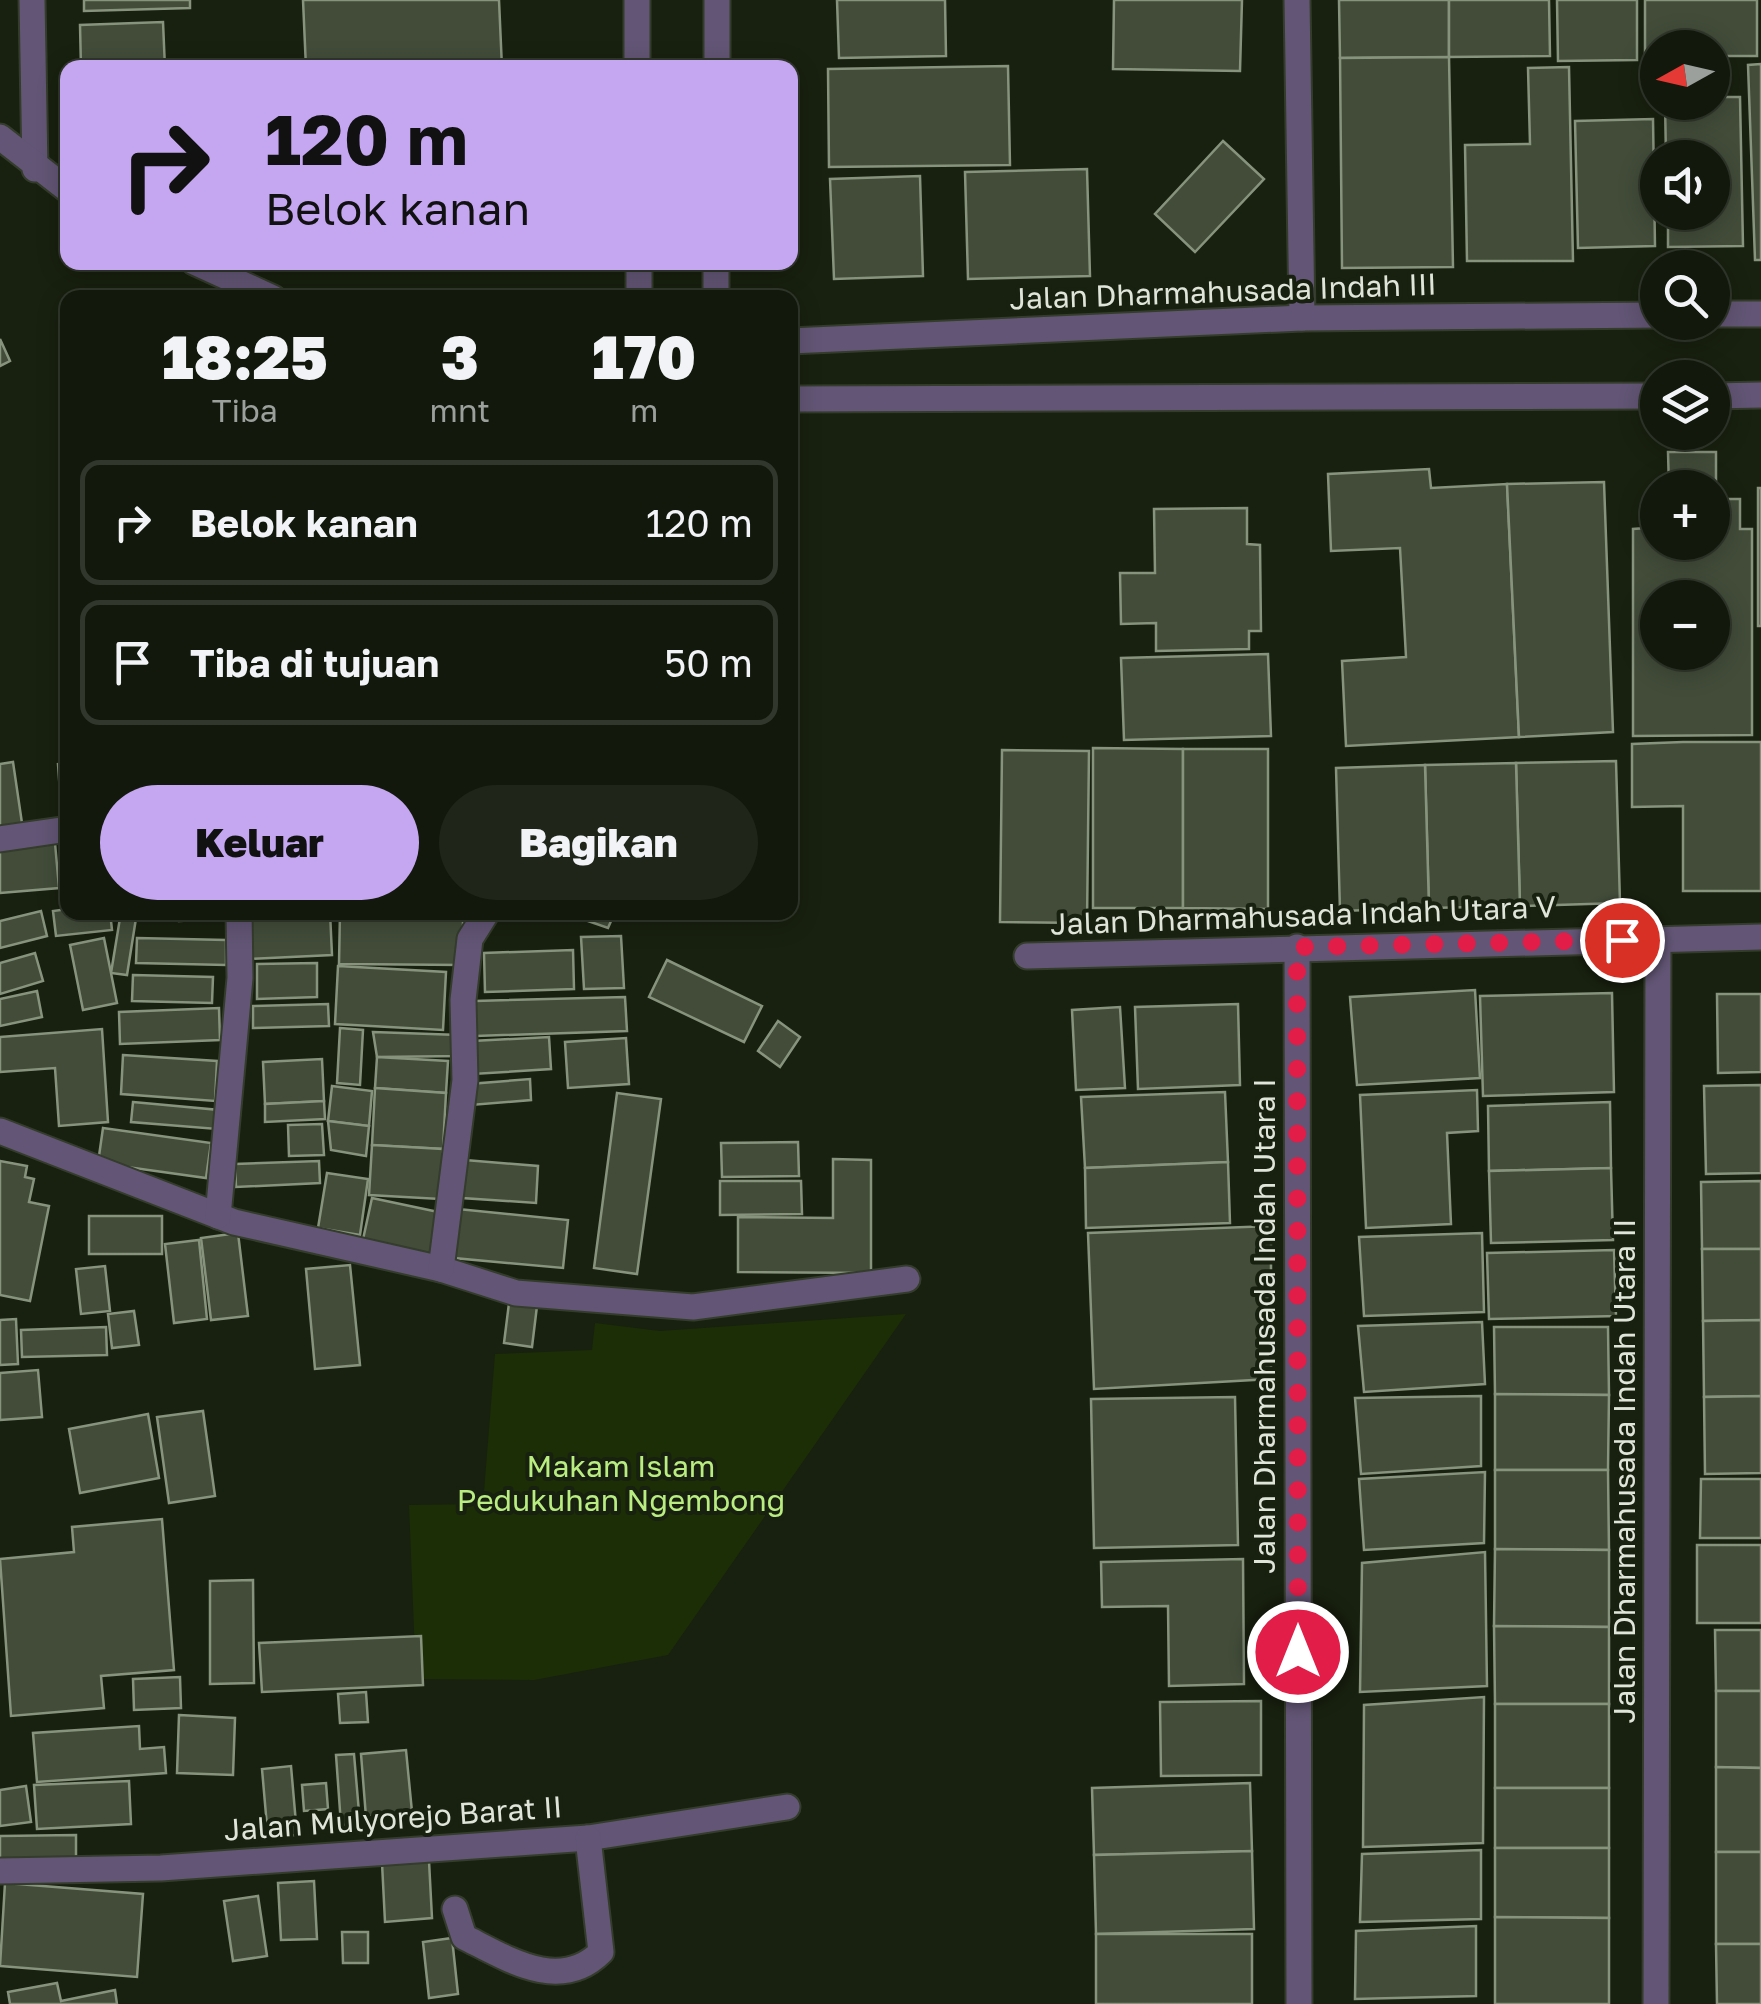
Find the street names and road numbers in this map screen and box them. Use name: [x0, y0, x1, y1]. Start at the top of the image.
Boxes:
street label: Jalan Dharmahusada Indah III: [1009, 266, 1437, 316]
street label: Jalan Dharmahusada Indah Utara V: [1049, 888, 1556, 942]
street label: Jalan Dharmahusada Indah Utara I: [1246, 1078, 1282, 1574]
street label: Jalan Dharmahusada Indah Utara II: [1606, 1219, 1642, 1723]
street label: Jalan Mulyorejo Barat II: [223, 1788, 563, 1848]

